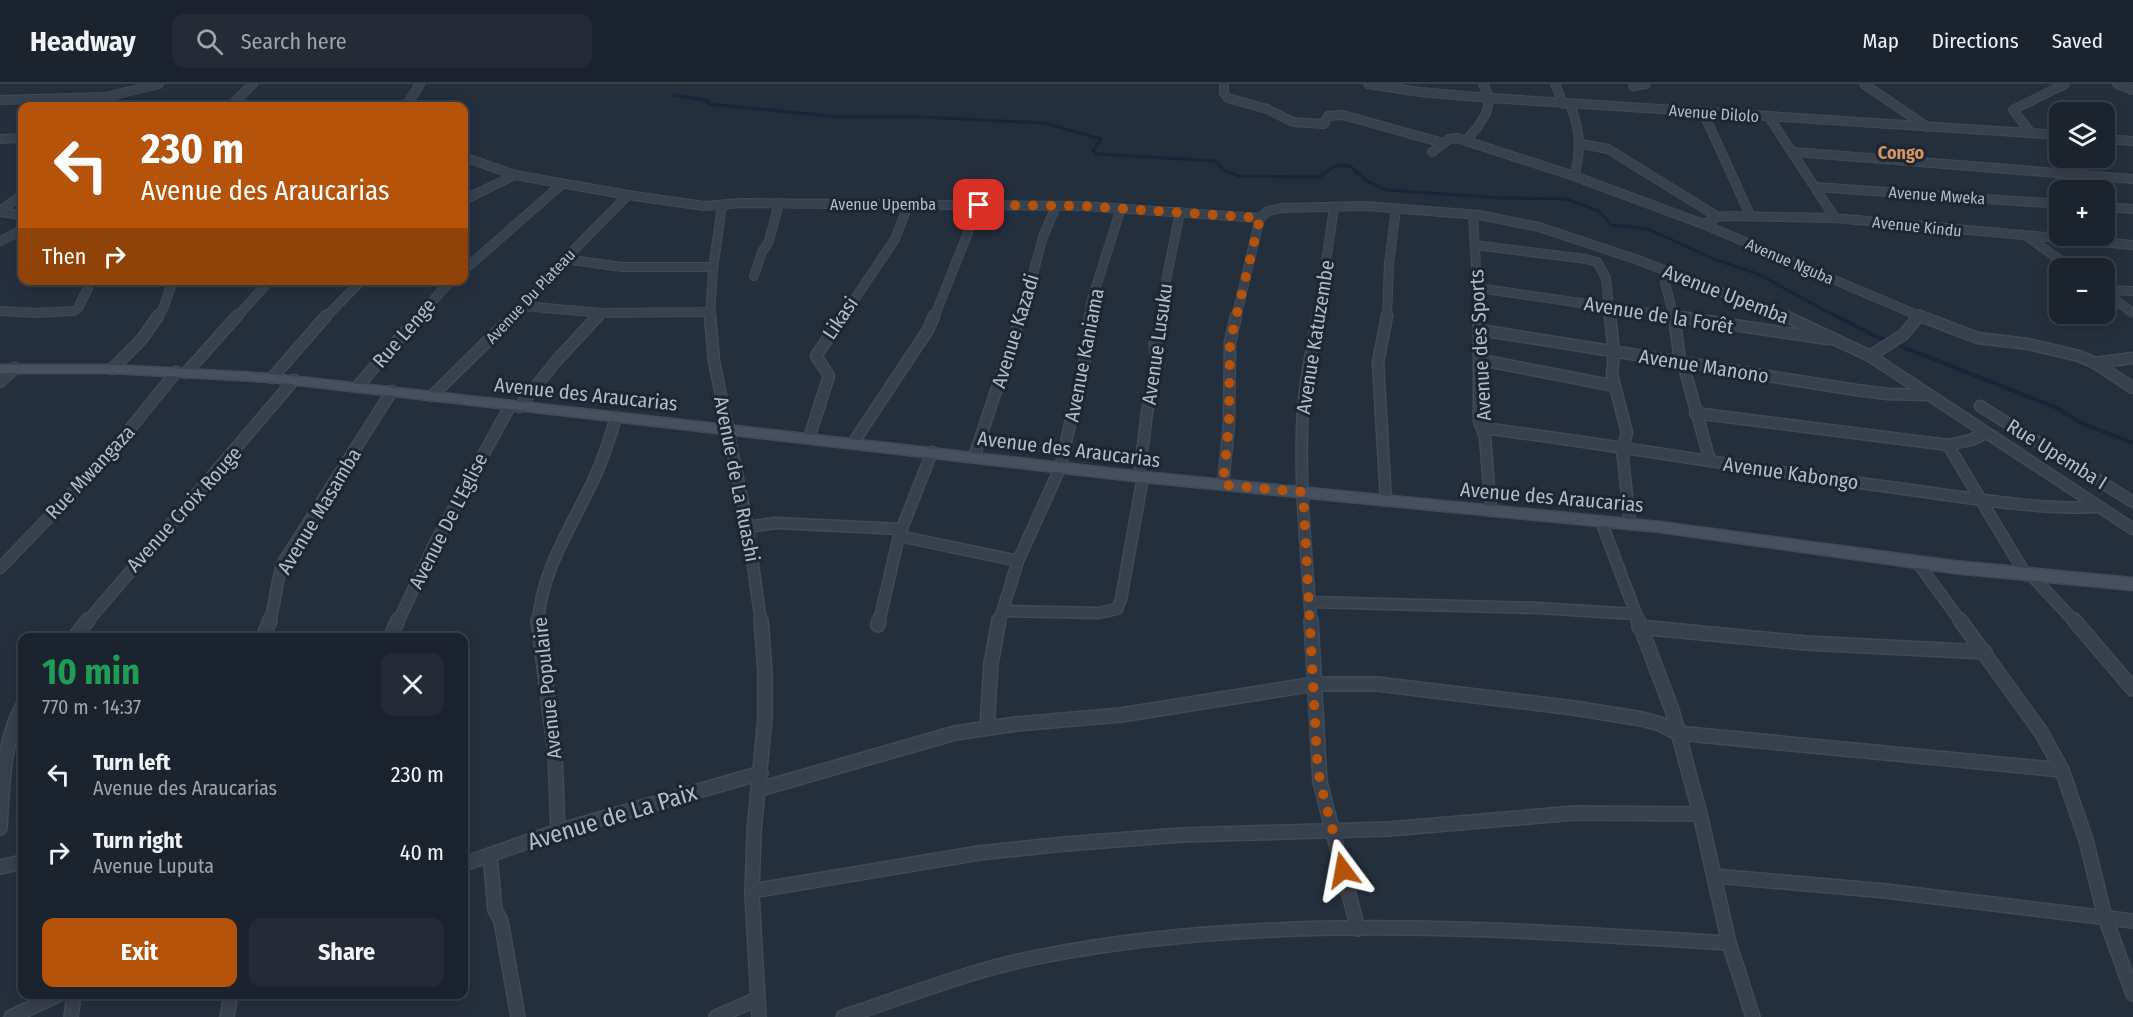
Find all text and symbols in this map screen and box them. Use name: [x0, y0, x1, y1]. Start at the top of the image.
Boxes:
search box: [172, 14, 592, 68]
text: Headway: [30, 25, 136, 58]
icon: search: [193, 25, 226, 58]
text: Search here: [241, 28, 347, 55]
text: Map: [1862, 28, 1899, 54]
text: Directions: [1932, 28, 2019, 54]
text: Saved: [2052, 28, 2103, 54]
street label: Avenue Dilolo: [1668, 101, 1760, 126]
map controls: [2049, 102, 2115, 324]
button: layers: [2049, 102, 2115, 168]
text: 230 m: [141, 124, 244, 174]
icon: left: [42, 126, 120, 204]
district label: Congo: [1878, 142, 1925, 164]
text: Avenue des Araucarias: [141, 175, 390, 207]
pin: [953, 179, 1004, 230]
button: +: [2049, 180, 2115, 246]
street label: Avenue Mweka: [1888, 183, 1986, 208]
icon: arrive: [962, 188, 995, 221]
street label: Avenue Upemba: [830, 195, 936, 214]
street label: Avenue Kindu: [1871, 212, 1963, 241]
street label: Avenue Nguba: [1743, 234, 1837, 289]
icon: right: [98, 240, 131, 273]
text: Then: [42, 243, 86, 270]
street label: Avenue Du Plateau: [482, 245, 579, 348]
street label: Avenue Katuzembe: [1291, 258, 1339, 416]
button: −: [2049, 258, 2115, 324]
street label: Avenue Upemba: [1660, 259, 1792, 329]
street label: Avenue des Sports: [1464, 269, 1496, 421]
street label: Avenue Kazadi: [986, 271, 1044, 391]
street label: Avenue Lusuku: [1137, 282, 1177, 406]
street label: Avenue Kaniama: [1059, 286, 1109, 424]
street label: Avenue de la Forêt: [1582, 291, 1736, 339]
street label: Likasi: [817, 292, 863, 344]
street label: Rue Lenge: [367, 294, 441, 372]
street label: Avenue Manono: [1637, 344, 1771, 388]
street label: Avenue des Araucarias: [493, 372, 679, 416]
street label: Avenue de La Ruashi: [709, 394, 765, 564]
street label: Rue Upemba I: [2002, 414, 2112, 494]
street label: Rue Mwangaza: [40, 420, 140, 524]
street label: Avenue des Araucarias: [976, 426, 1162, 472]
street label: Avenue Croix Rouge: [121, 441, 247, 577]
street label: Avenue Masamba: [272, 444, 366, 578]
street label: Avenue De L'Eglise: [403, 449, 493, 593]
street label: Avenue Kabongo: [1722, 452, 1860, 494]
street label: Avenue des Araucarias: [1459, 477, 1645, 517]
street label: Avenue Populaire: [528, 616, 566, 760]
text: 10 min: [42, 650, 140, 694]
button: close: [381, 653, 444, 716]
text: 770 m · 14:37: [42, 695, 141, 719]
text: Turn left: [93, 749, 171, 776]
icon: left: [42, 758, 75, 791]
text: 230 m: [391, 761, 444, 788]
text: Avenue des Araucarias: [93, 776, 277, 800]
street label: Avenue de La Paix: [524, 778, 701, 856]
text: Turn right: [93, 827, 182, 854]
icon: right: [42, 836, 75, 869]
position arrow: [1311, 838, 1375, 902]
text: 40 m: [400, 839, 444, 866]
text: Avenue Luputa: [93, 854, 214, 878]
button: Exit: [42, 918, 237, 987]
button: Share: [249, 918, 444, 987]

